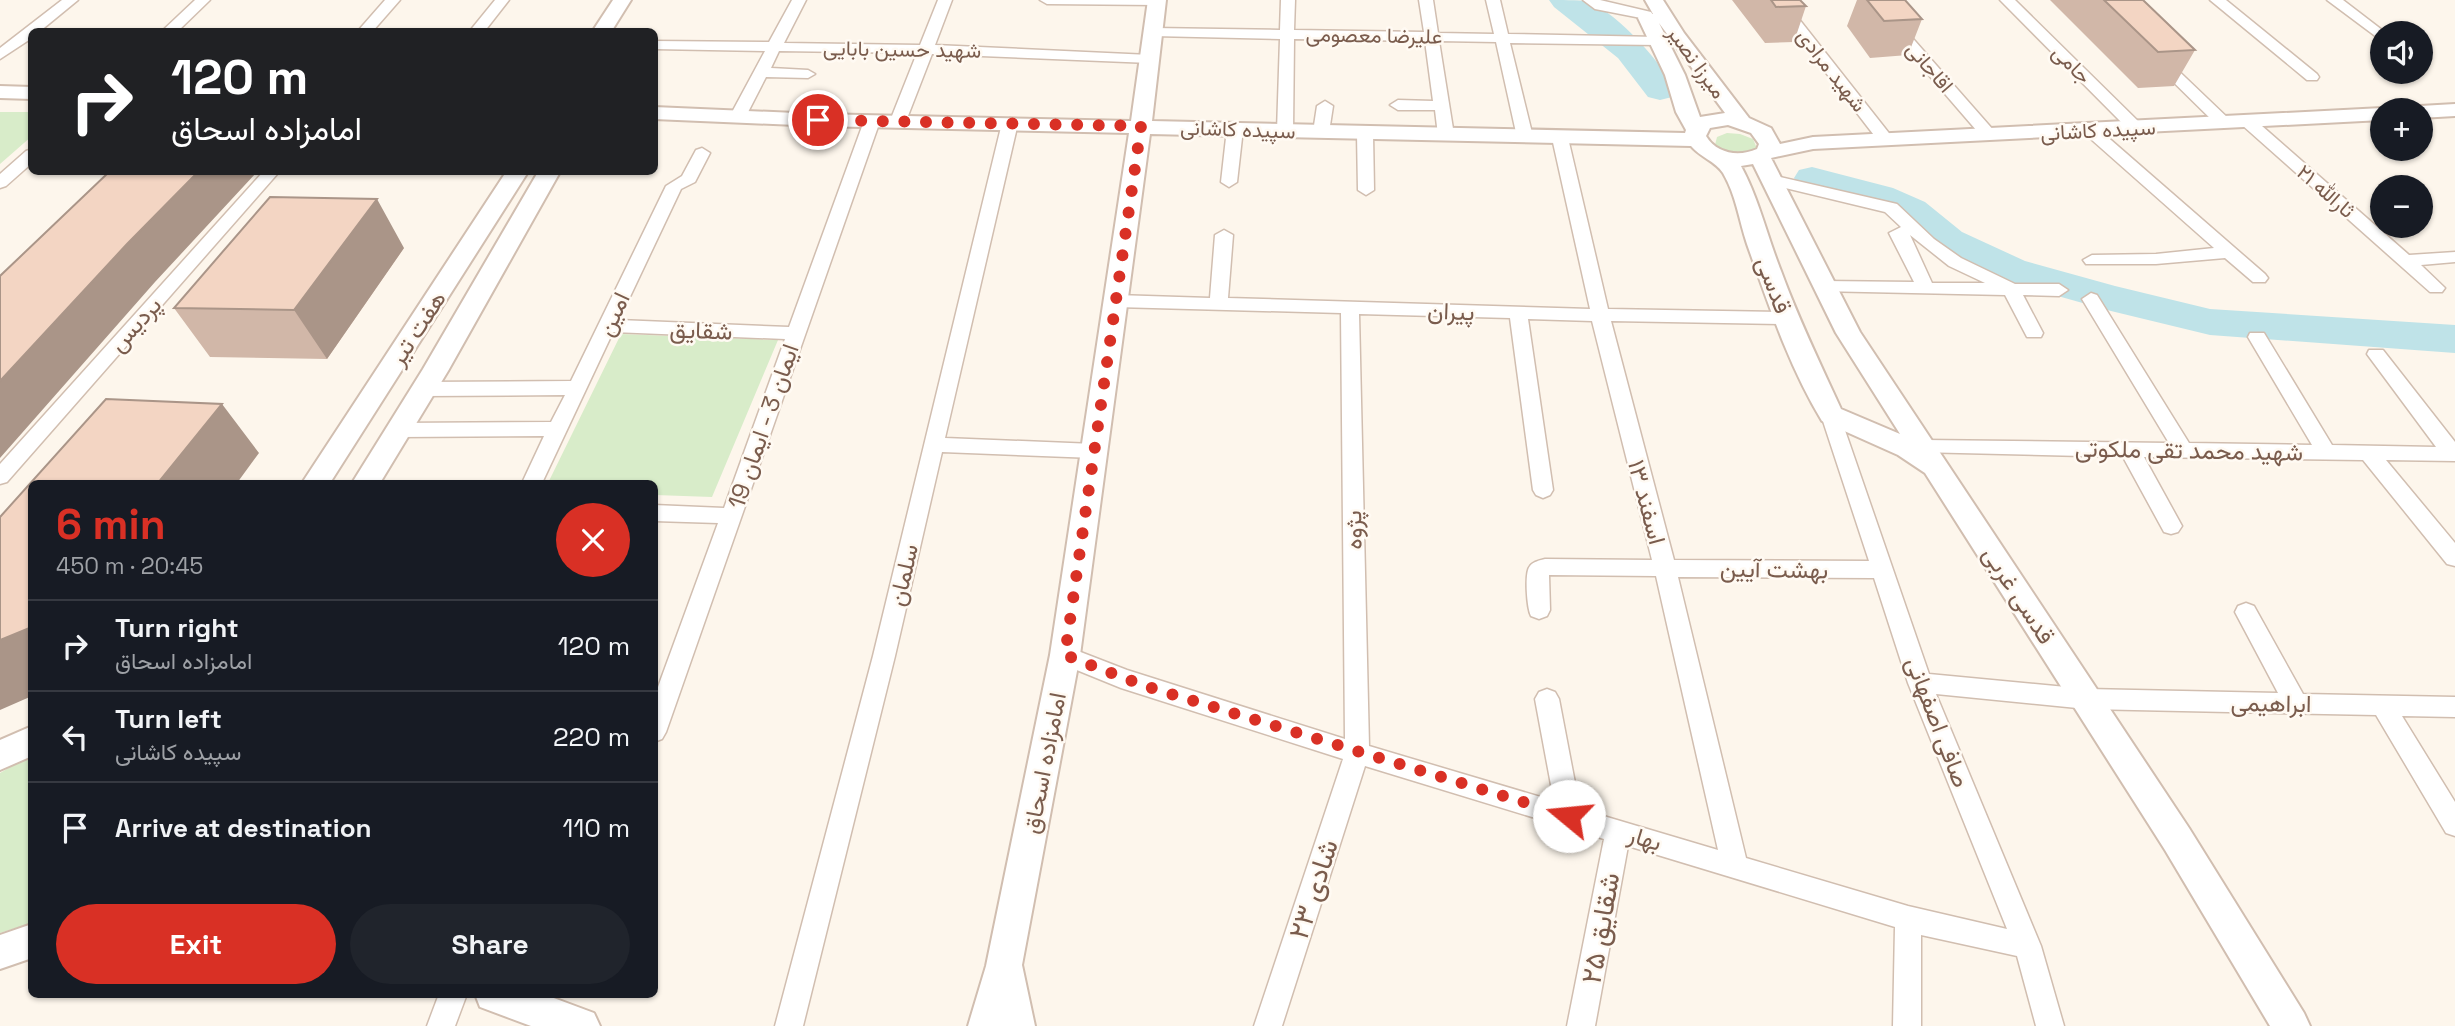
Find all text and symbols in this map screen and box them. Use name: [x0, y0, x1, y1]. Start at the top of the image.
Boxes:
street label: میرزا نصیر: [1661, 19, 1733, 104]
street label: علیرضا معصومی: [1305, 20, 1443, 50]
map controls: [2370, 21, 2433, 238]
button: sound: [2370, 21, 2433, 84]
street label: شهید مرادی: [1791, 23, 1873, 117]
street label: شهید حسین بابایی: [823, 34, 981, 64]
street label: اقاجانی: [1900, 36, 1960, 98]
street label: جامی: [2047, 39, 2097, 89]
text: 120 m: [171, 46, 308, 108]
icon: right: [56, 56, 147, 147]
pin: [788, 90, 848, 150]
button: +: [2370, 98, 2433, 161]
icon: arrive: [799, 101, 837, 139]
text: امامزاده اسحاق: [171, 109, 362, 149]
street label: سپیده کاشانی: [1180, 113, 1296, 146]
street label: سپیده کاشانی: [2040, 113, 2156, 147]
street label: ثارالله ۲۱: [2291, 158, 2361, 224]
button: −: [2370, 175, 2433, 238]
street label: قدسی: [1749, 252, 1799, 318]
street label: هفت تیر: [381, 285, 453, 372]
street label: امین: [589, 287, 637, 341]
street label: پردیس: [102, 290, 169, 359]
street label: پیران: [1427, 295, 1475, 328]
street label: شقایق: [669, 313, 733, 347]
street label: ایمان 3 - ایمان 19: [720, 340, 806, 512]
street label: شهید محمد تقی ملکوتی: [2075, 433, 2303, 467]
street label: اسفند ۱۳: [1621, 456, 1673, 548]
text: 6 min: [56, 498, 166, 551]
button: close: [556, 503, 630, 577]
street label: پژوه: [1337, 510, 1370, 550]
street label: قدسی غربی: [1976, 540, 2062, 650]
street label: سلمان: [881, 541, 925, 609]
text: 450 m · 20:45: [56, 551, 203, 581]
street label: بهشت آیین: [1720, 553, 1828, 585]
text: Turn right: [115, 611, 239, 645]
icon: right: [56, 627, 94, 665]
text: 120 m: [558, 629, 630, 663]
text: امامزاده اسحاق: [115, 646, 252, 676]
street label: صافی اصفهانی: [1899, 652, 1977, 792]
street label: ابراهیمی: [2230, 687, 2312, 719]
street label: امامزاده اسحاق: [1015, 690, 1073, 836]
text: Turn left: [115, 702, 222, 736]
icon: left: [56, 718, 94, 756]
text: 220 m: [553, 720, 630, 754]
text: سپیده کاشانی: [115, 737, 241, 767]
position arrow: [1532, 779, 1606, 853]
icon: arrive: [56, 809, 94, 847]
text: Arrive at destination: [115, 811, 372, 845]
text: 110 m: [563, 811, 630, 845]
street label: بهار: [1623, 818, 1666, 858]
street label: شادی ۲۳: [1280, 835, 1346, 943]
street label: شقایق ۲۵: [1573, 870, 1627, 986]
button: Exit: [56, 904, 336, 984]
button: Share: [350, 904, 630, 984]

